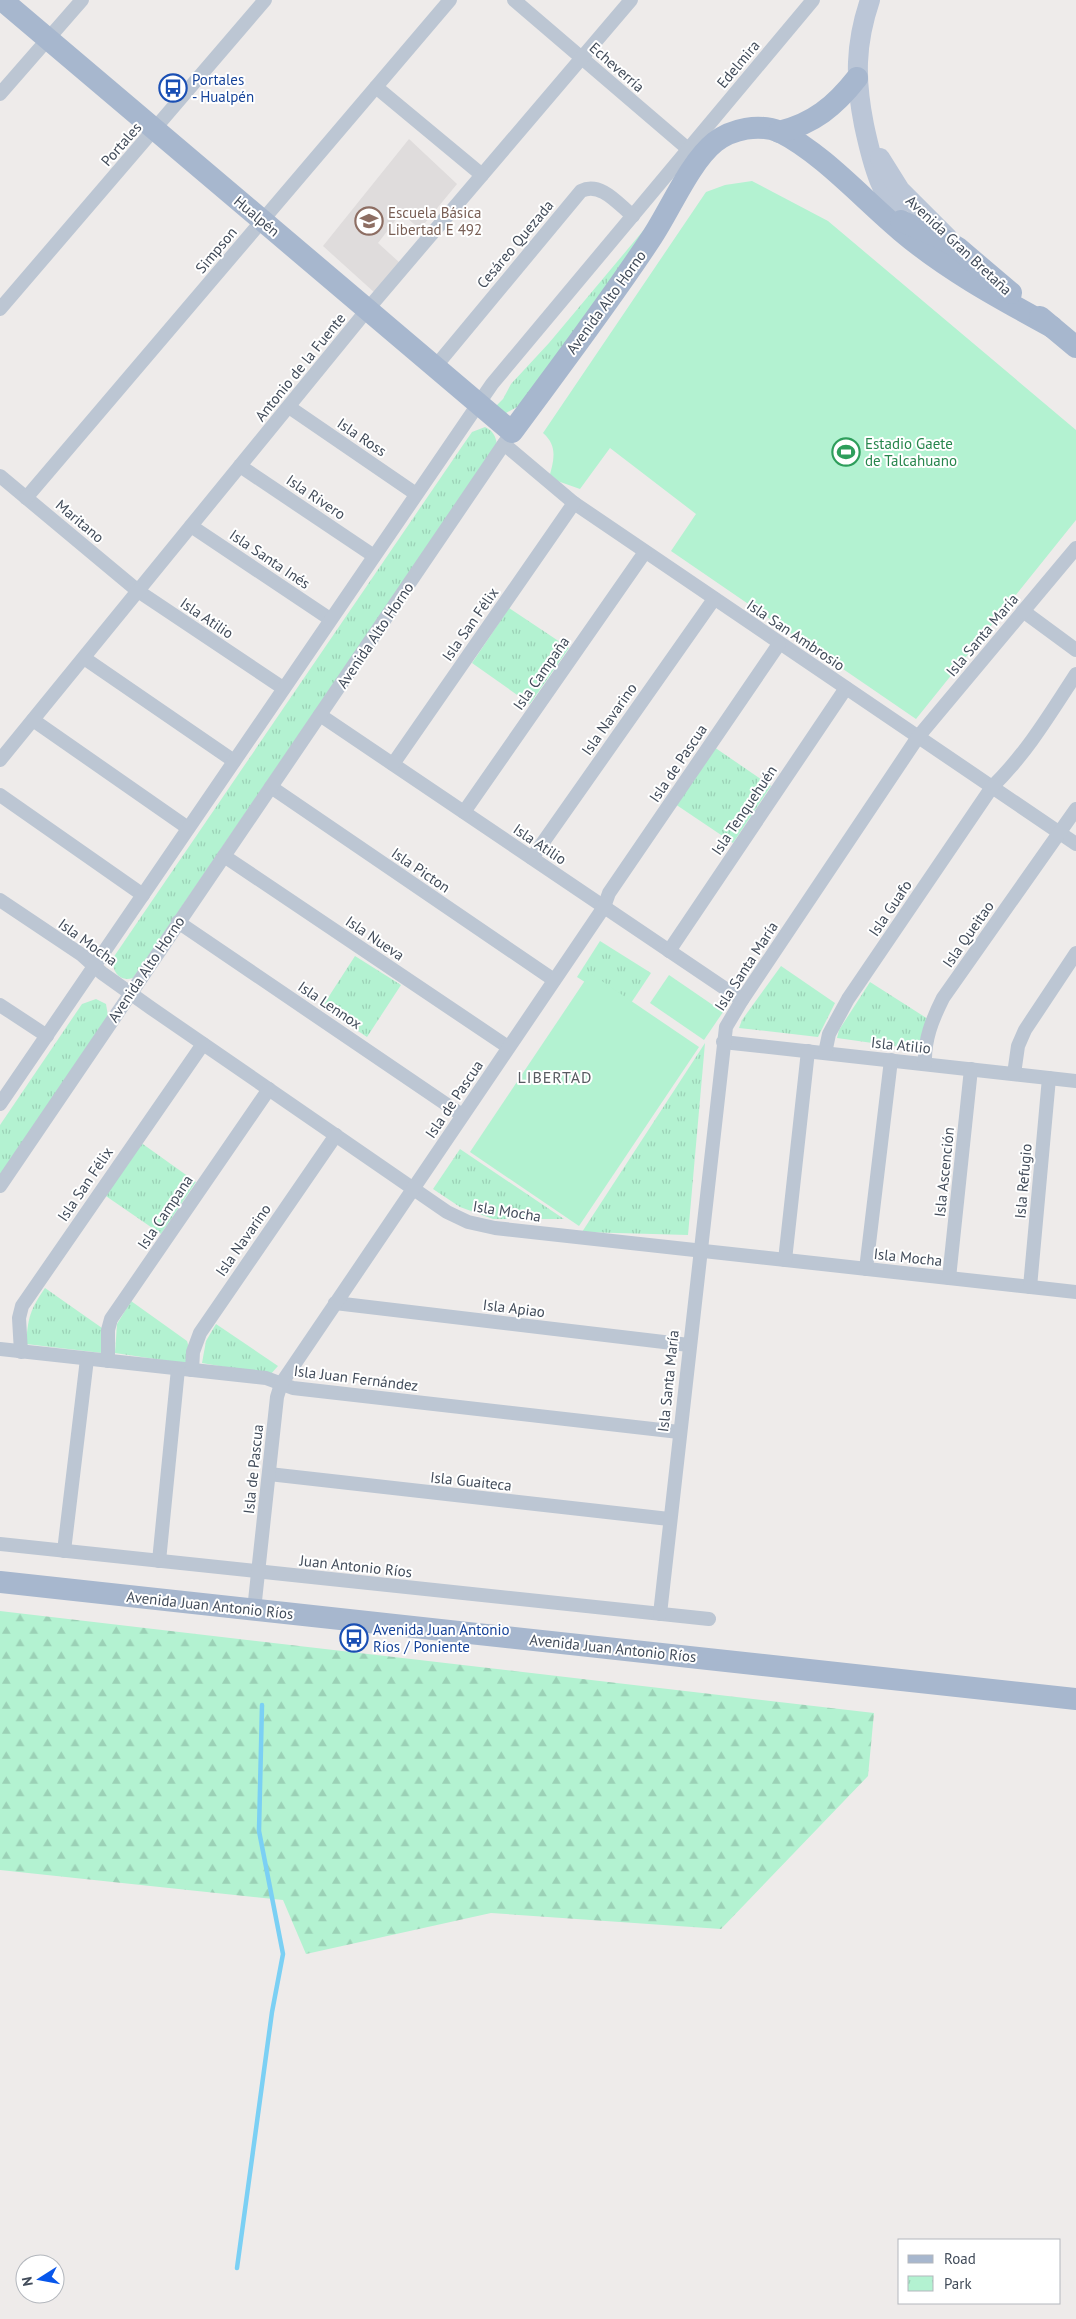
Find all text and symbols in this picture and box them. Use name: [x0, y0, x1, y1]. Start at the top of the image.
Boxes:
street label: Edelmira: [712, 36, 764, 92]
street label: Echeverría: [586, 38, 648, 96]
place label: Portales - Hualpén: [192, 70, 254, 106]
bus stop icon: Portales - Hualpén: [158, 73, 188, 103]
street label: Portales: [97, 118, 145, 170]
street label: Hualpén: [230, 191, 284, 241]
street label: Avenida Gran Bretaña: [902, 191, 1016, 299]
street label: Cesáreo Quezada: [473, 196, 557, 292]
place label: Escuela Básica Libertad E 492: [388, 203, 482, 239]
school or university icon: Escuela Básica Libertad E 492: [354, 206, 384, 236]
street label: Simpson: [191, 223, 241, 277]
street label: Avenida Alto Horno: [562, 246, 650, 358]
street label: Antonio de la Fuente: [250, 309, 350, 425]
street label: Isla Ross: [334, 414, 390, 460]
place label: Estadio Gaete de Talcahuano: [865, 434, 957, 470]
sports icon: Estadio Gaete de Talcahuano: [831, 437, 861, 467]
street label: Isla Rivero: [283, 470, 349, 524]
street label: Maritano: [52, 495, 108, 547]
street label: Isla Santa Inés: [226, 525, 314, 593]
street label: Avenida Alto Horno: [333, 578, 417, 692]
street label: Isla San Félix: [438, 583, 502, 665]
street label: Isla Santa María: [942, 590, 1022, 680]
street label: Isla Atilio: [177, 593, 237, 643]
street label: Isla San Ambrosio: [743, 595, 849, 675]
street label: Isla Campaña: [509, 632, 573, 714]
street label: Isla Navarino: [577, 679, 641, 759]
street label: Isla de Pascua: [645, 720, 711, 806]
street label: Isla Tenquehuén: [707, 762, 781, 858]
street label: Isla Atilio: [510, 819, 570, 869]
street label: Isla Picton: [388, 843, 454, 897]
street label: Isla Guafo: [864, 876, 916, 940]
street label: Isla Queitao: [938, 897, 998, 971]
street label: Isla Nueva: [342, 911, 408, 965]
street label: Avenida Alto Horno: [104, 912, 188, 1026]
street label: Isla Mocha: [55, 914, 121, 970]
street label: Isla Santa María: [710, 918, 782, 1014]
street label: Isla Lennox: [295, 977, 366, 1033]
street label: Isla Atilio: [870, 1032, 932, 1058]
street label: Isla de Pascua: [421, 1056, 487, 1142]
district label: LIBERTAD: [517, 1067, 593, 1087]
street label: Isla Ascención: [930, 1126, 958, 1218]
street label: Isla San Félix: [53, 1143, 117, 1225]
street label: Isla Refugio: [1010, 1143, 1036, 1219]
street label: Isla Campana: [133, 1171, 197, 1253]
street label: Isla Mocha: [472, 1196, 542, 1226]
street label: Isla Navarino: [211, 1200, 275, 1280]
street label: Isla Mocha: [873, 1244, 943, 1270]
street label: Isla Apiao: [482, 1295, 546, 1321]
street label: Isla Santa María: [653, 1329, 683, 1433]
street label: Isla Juan Fernández: [293, 1361, 419, 1395]
street label: Isla de Pascua: [239, 1423, 267, 1515]
street label: Isla Guaiteca: [429, 1467, 513, 1495]
street label: Juan Antonio Ríos: [298, 1551, 413, 1581]
street label: Avenida Juan Antonio Ríos: [126, 1587, 294, 1623]
place label: Avenida Juan Antonio Ríos / Poniente: [373, 1620, 510, 1656]
bus stop icon: Avenida Juan Antonio Ríos / Poniente: [339, 1623, 369, 1653]
street label: Avenida Juan Antonio Ríos: [529, 1630, 697, 1666]
legend: [898, 2239, 1061, 2304]
text: Road: [944, 2249, 976, 2268]
north arrow: [15, 2254, 65, 2304]
text: Park: [944, 2274, 972, 2293]
text: N: [18, 2275, 37, 2288]

